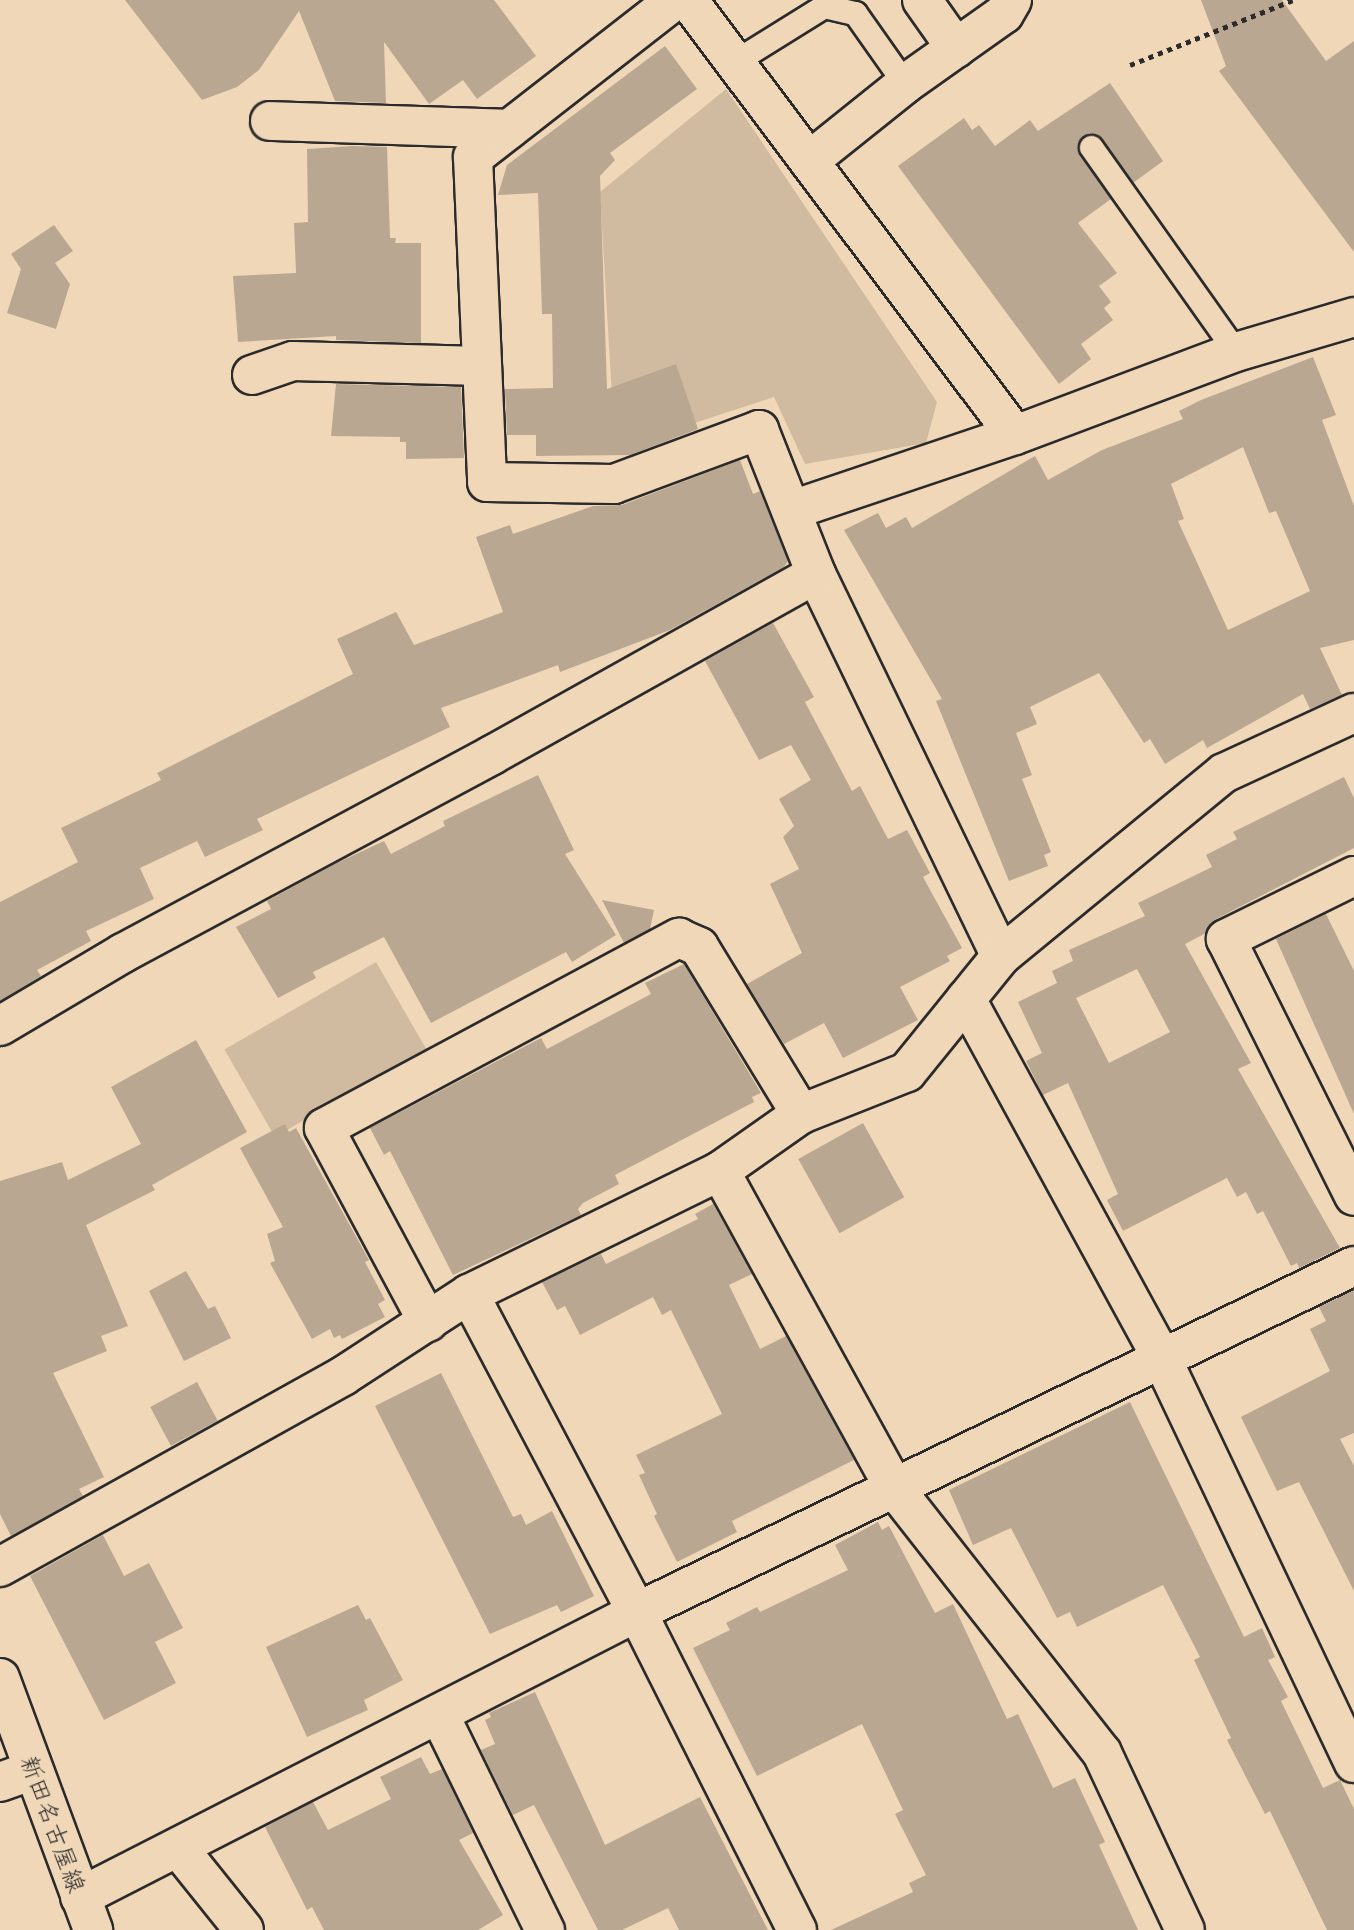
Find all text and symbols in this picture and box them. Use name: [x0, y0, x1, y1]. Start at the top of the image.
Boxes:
street label: 新田名古屋線: [15, 1751, 91, 1897]

